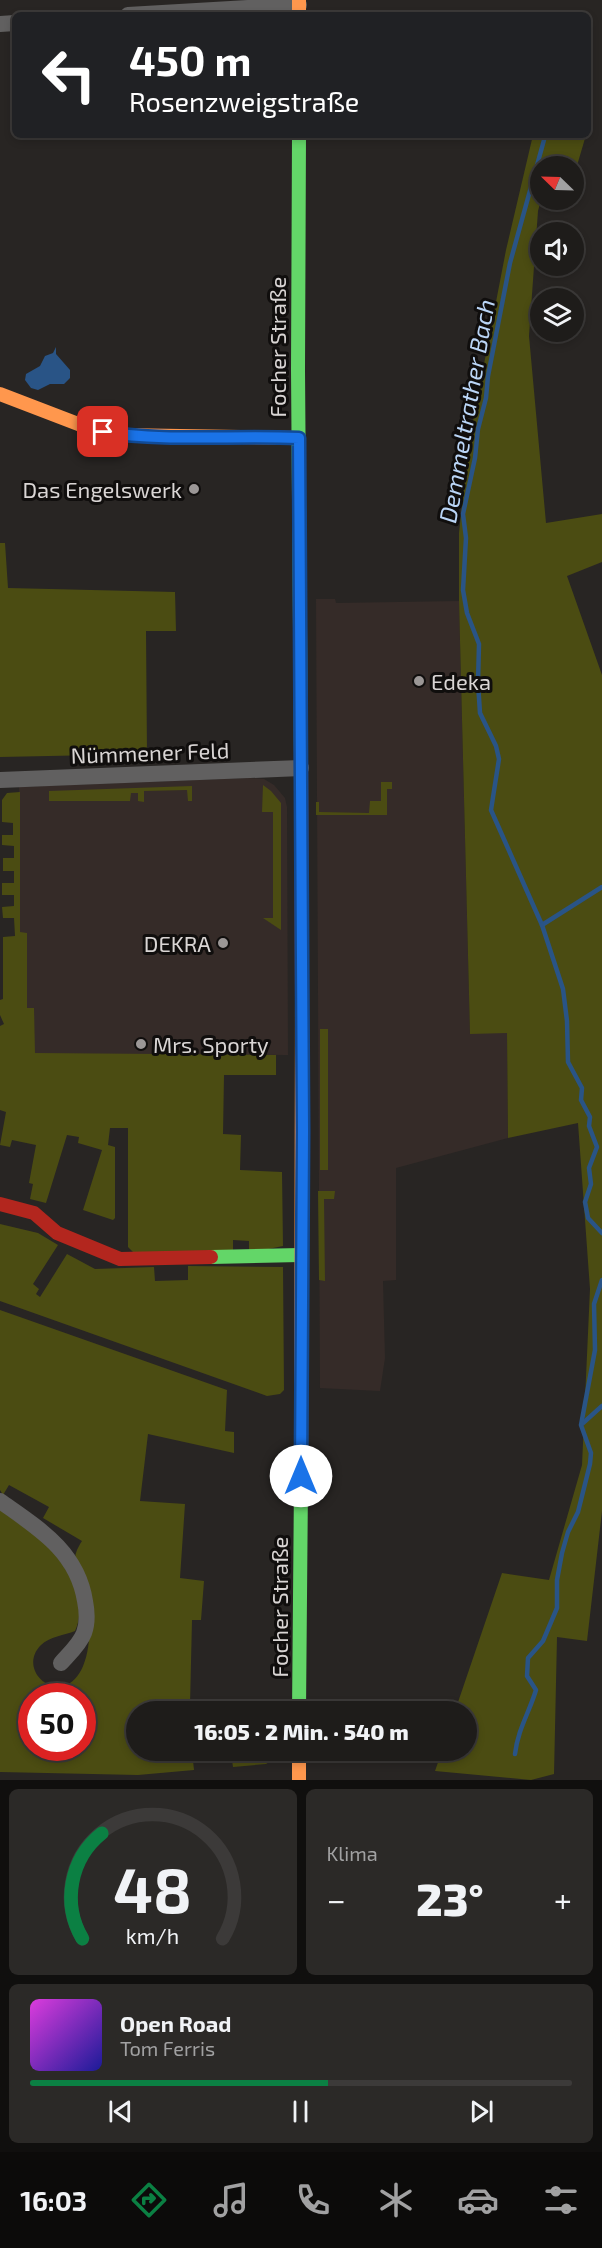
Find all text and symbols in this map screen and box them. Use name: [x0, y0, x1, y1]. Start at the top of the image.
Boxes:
text: 450 m: [129, 34, 252, 84]
icon: left: [30, 36, 108, 114]
text: Rosenzweigstraße: [129, 85, 359, 117]
north arrow: [530, 156, 584, 210]
map controls: [530, 156, 584, 342]
button: sound: [530, 222, 584, 276]
street label: Focher Straße: [264, 277, 290, 417]
button: layers: [530, 288, 584, 342]
water label: Demmeltrather Bach: [432, 297, 500, 525]
pin: [77, 406, 128, 457]
icon: arrive: [86, 415, 119, 448]
place label: Das Engelswerk: [23, 476, 182, 502]
marker: Das Engelswerk: [187, 482, 201, 496]
place label: Edeka: [431, 668, 491, 694]
marker: Edeka: [412, 674, 426, 688]
street label: Nümmener Feld: [70, 736, 230, 768]
place label: DEKRA: [144, 930, 211, 956]
marker: DEKRA: [216, 936, 230, 950]
place label: Mrs. Sporty: [153, 1031, 269, 1057]
marker: Mrs. Sporty: [134, 1037, 148, 1051]
position arrow: [269, 1444, 333, 1508]
street label: Focher Straße: [266, 1537, 292, 1677]
speed limit sign: 50: [18, 1683, 96, 1761]
text: 16:05 · 2 Min. · 540 m: [194, 1718, 409, 1744]
text: Klima: [327, 1841, 378, 1865]
text: 48: [113, 1851, 192, 1926]
text: 23°: [416, 1871, 484, 1925]
text: −: [327, 1879, 346, 1919]
text: +: [554, 1879, 572, 1919]
text: km/h: [126, 1923, 179, 1948]
text: Open Road: [120, 2010, 232, 2036]
text: Tom Ferris: [120, 2036, 215, 2060]
icon: previous: [104, 2095, 137, 2128]
icon: pause: [284, 2095, 317, 2128]
icon: next: [465, 2095, 498, 2128]
icon: directions: [128, 2179, 170, 2221]
icon: music: [210, 2179, 252, 2221]
icon: phone: [292, 2179, 334, 2221]
icon: climate: [375, 2179, 417, 2221]
icon: car: [457, 2179, 499, 2221]
icon: filters: [540, 2179, 582, 2221]
text: 16:03: [20, 2184, 87, 2216]

